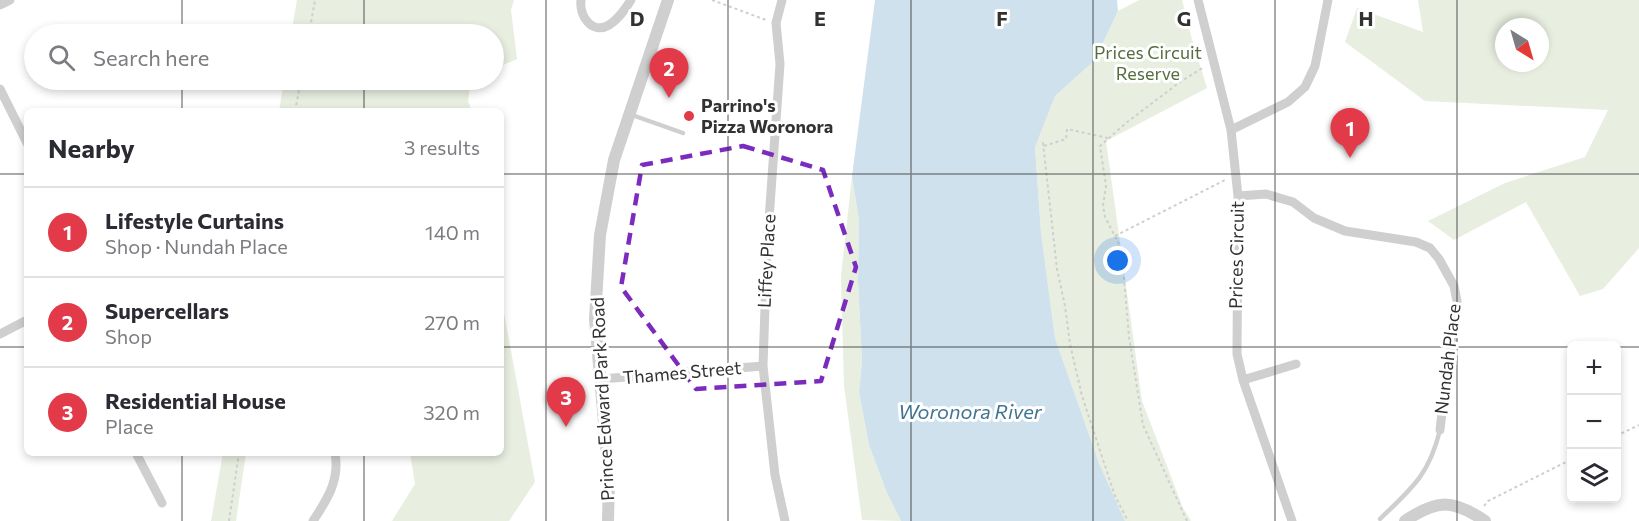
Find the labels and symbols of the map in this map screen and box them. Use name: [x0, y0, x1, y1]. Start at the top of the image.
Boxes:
text: D: [630, 6, 644, 30]
text: E: [814, 6, 826, 30]
text: F: [996, 6, 1008, 30]
text: G: [1177, 6, 1191, 30]
text: H: [1359, 6, 1374, 30]
north arrow: [1495, 18, 1549, 72]
park label: Prices Circuit Reserve: [1094, 41, 1202, 84]
pin: 2: [650, 48, 688, 98]
place label: Parrino's Pizza Woronora: [701, 94, 833, 137]
pin: 1: [1330, 108, 1370, 158]
marker: Parrino's Pizza Woronora: [682, 109, 696, 123]
street label: Prices Circuit: [1224, 201, 1248, 309]
street label: Liffey Place: [753, 213, 779, 308]
your location: [1103, 246, 1132, 275]
street label: Prince Edward Park Road: [586, 297, 618, 501]
street label: Nundah Place: [1429, 302, 1465, 415]
street label: Thames Street: [622, 356, 742, 388]
pin: 3: [546, 378, 586, 427]
water label: Woronora River: [898, 399, 1043, 423]

